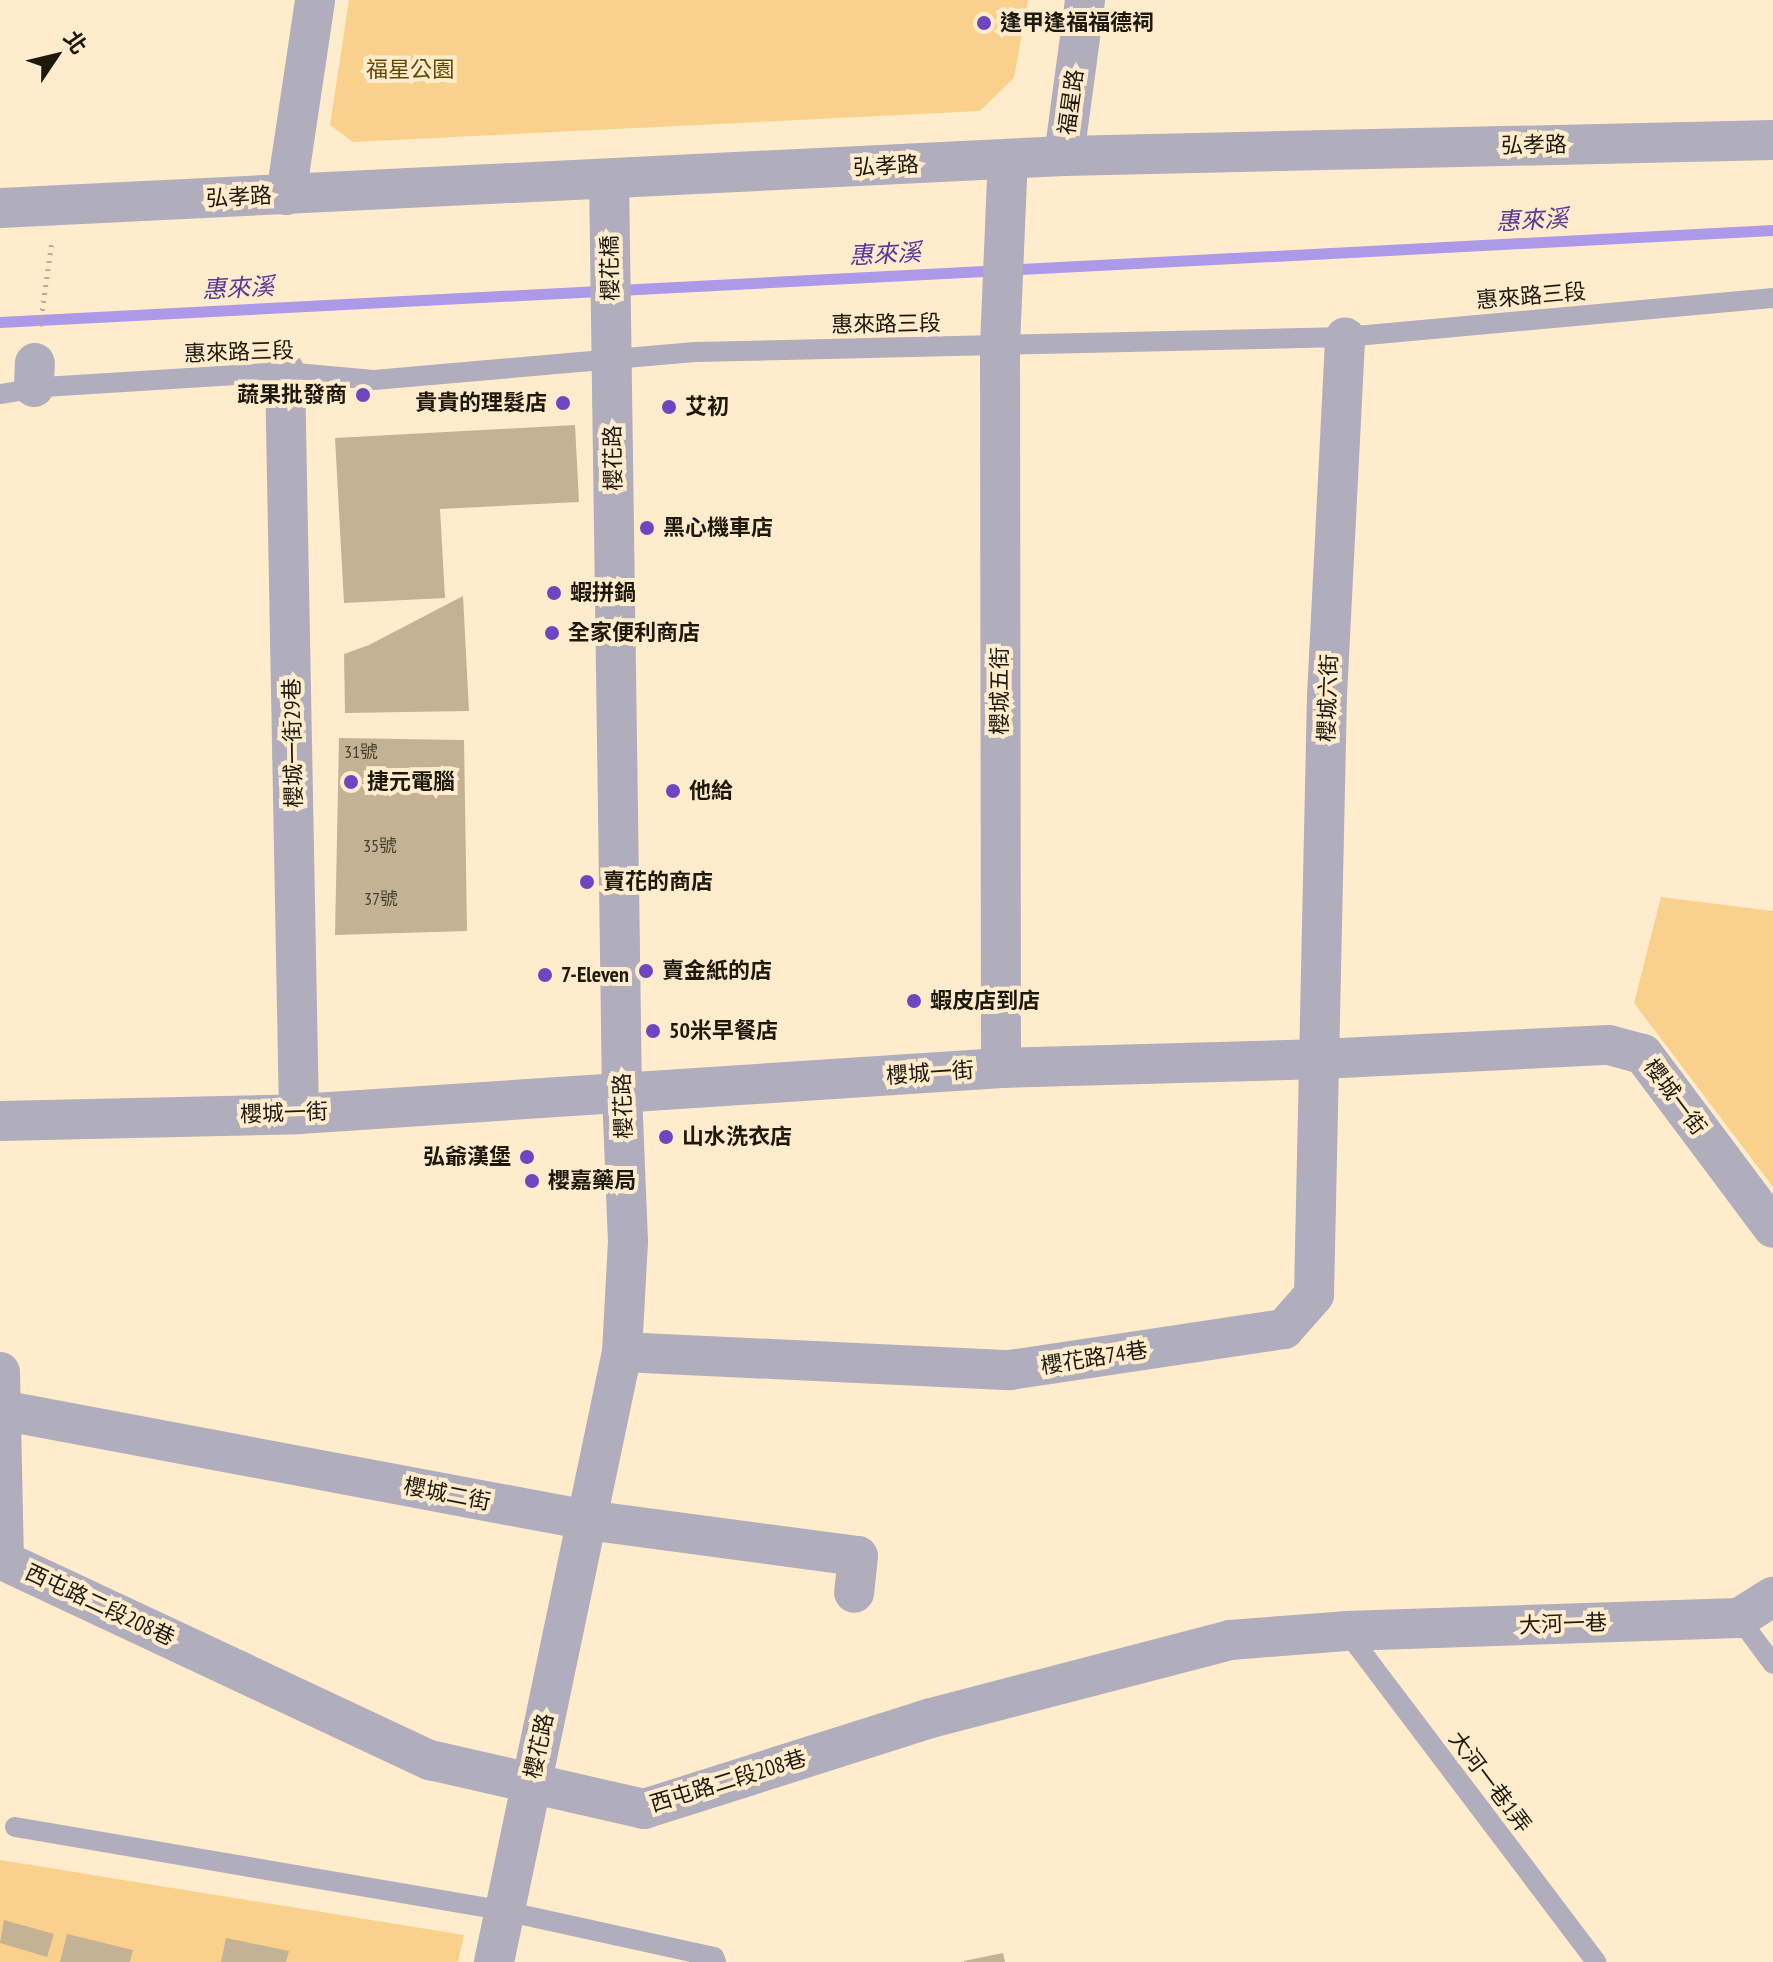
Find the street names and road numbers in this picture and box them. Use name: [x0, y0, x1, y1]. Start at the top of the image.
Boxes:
street label: 福星路: [1053, 67, 1089, 137]
street label: 弘孝路: [1501, 131, 1567, 159]
street label: 弘孝路: [852, 151, 920, 181]
street label: 弘孝路: [205, 182, 273, 212]
street label: 櫻花橋: [596, 235, 624, 301]
street label: 惠來路三段: [1475, 278, 1587, 314]
street label: 惠來路三段: [831, 310, 941, 338]
street label: 惠來路三段: [184, 337, 294, 367]
street label: 櫻花路: [599, 425, 627, 491]
street label: 櫻城五街: [987, 647, 1013, 735]
street label: 櫻城六街: [1313, 654, 1343, 742]
street label: 櫻城一街29巷: [279, 678, 307, 808]
street label: 櫻城一街: [1638, 1054, 1712, 1140]
street label: 櫻城一街: [885, 1057, 975, 1089]
street label: 櫻花路: [609, 1073, 637, 1139]
street label: 櫻城一街: [240, 1098, 328, 1128]
street label: 櫻花路74巷: [1039, 1337, 1149, 1379]
street label: 櫻城二街: [401, 1473, 493, 1515]
street label: 西屯路二段208巷: [21, 1559, 179, 1651]
street label: 大河一巷: [1519, 1609, 1607, 1639]
street label: 櫻花路: [519, 1711, 559, 1781]
street label: 大河一巷1弄: [1443, 1726, 1537, 1838]
street label: 西屯路二段208巷: [647, 1745, 809, 1817]

